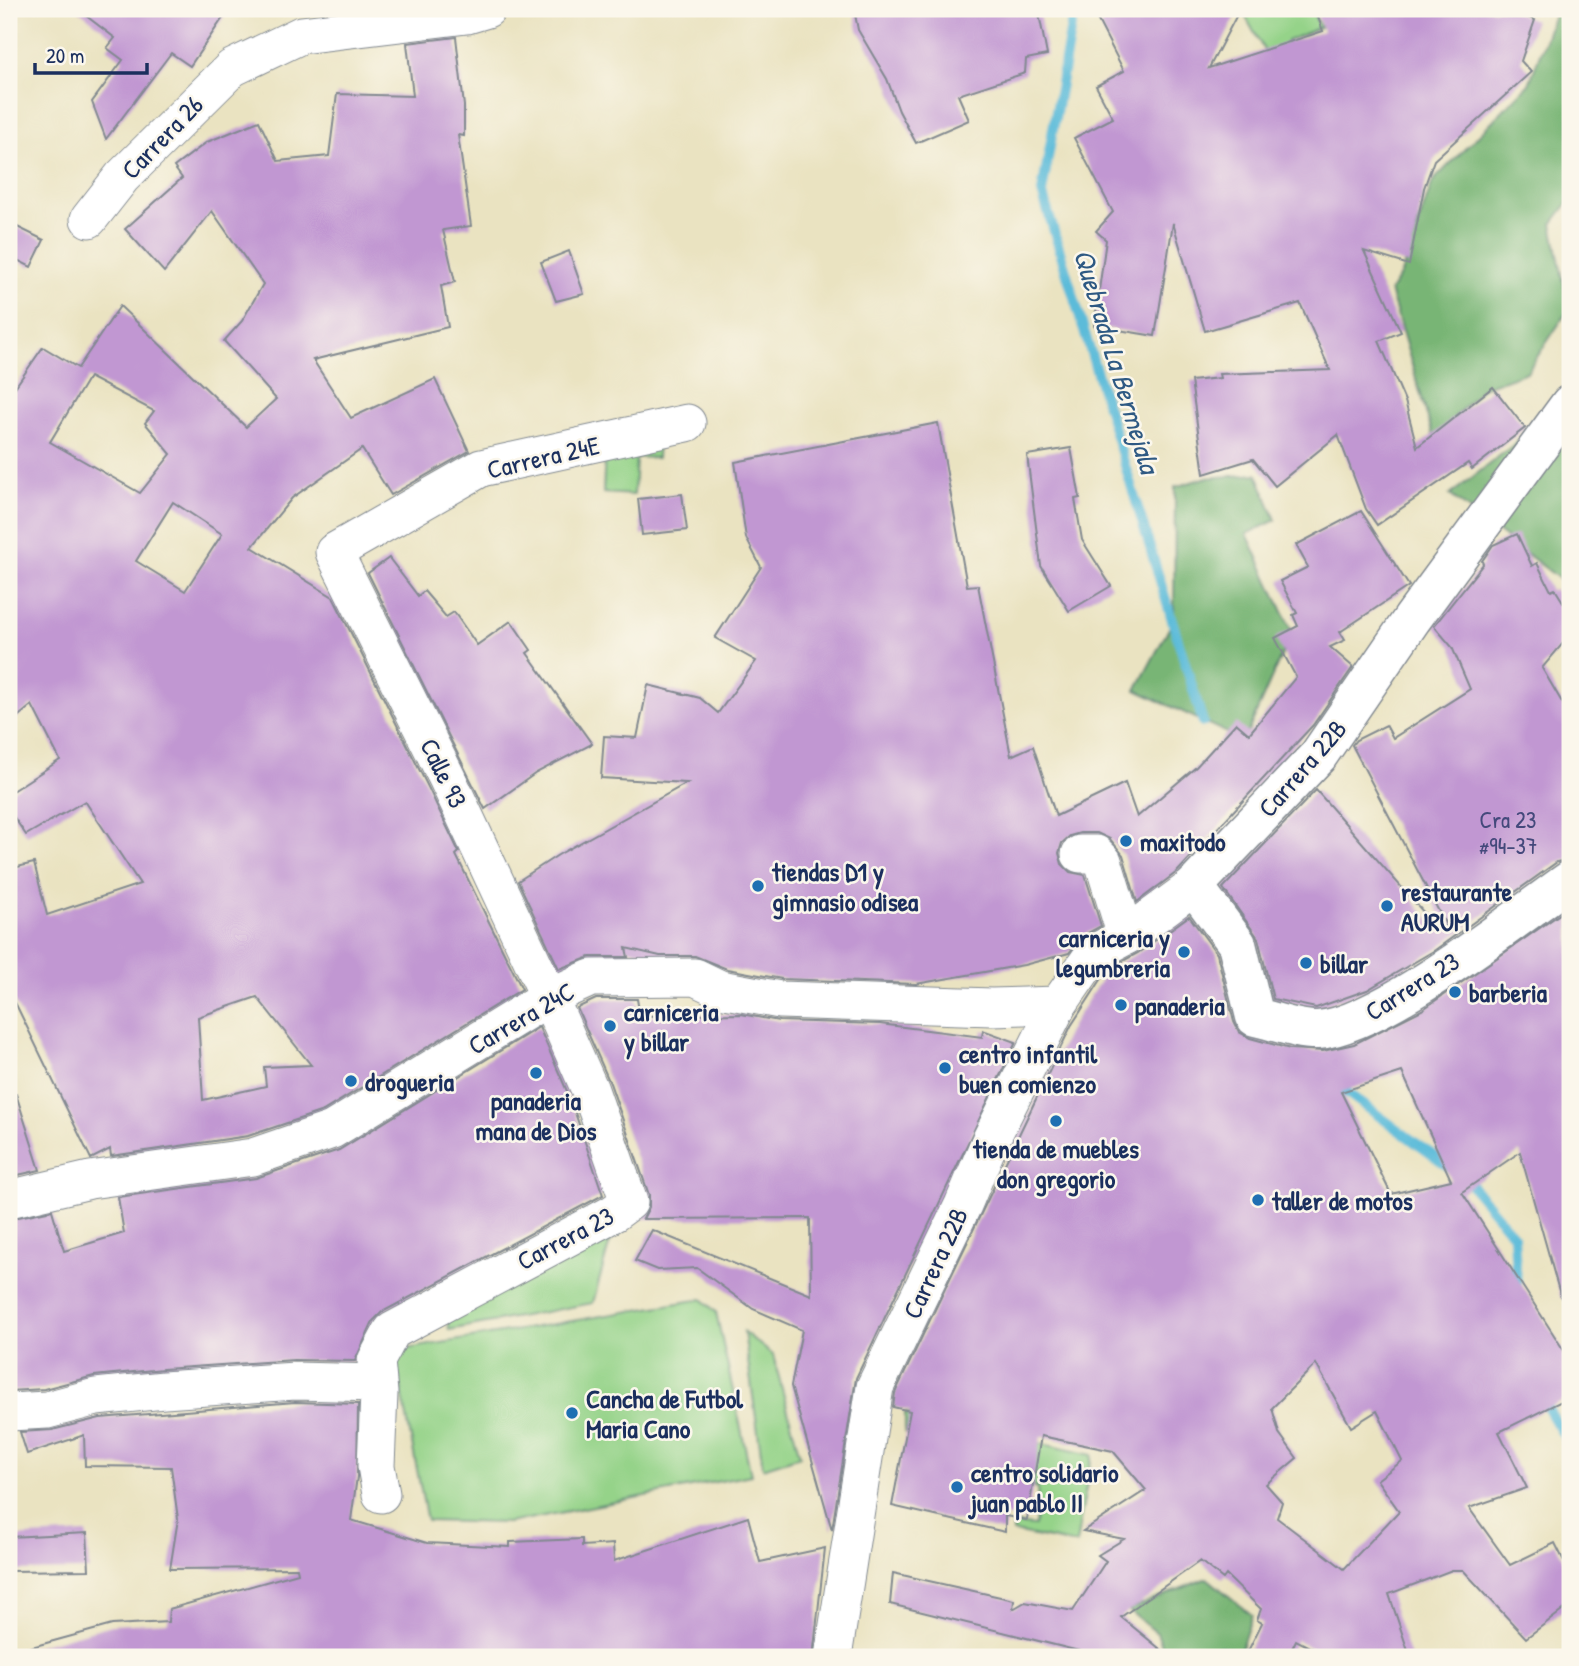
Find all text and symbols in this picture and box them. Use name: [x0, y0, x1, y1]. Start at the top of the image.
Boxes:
scale bar: [35, 32, 147, 76]
text: 20 m: [46, 41, 84, 70]
street label: Carrera 26: [113, 88, 211, 186]
water label: Quebrada La Bermejala: [1065, 244, 1170, 481]
street label: Carrera 24E: [483, 427, 603, 487]
street label: Carrera 22B: [1250, 712, 1354, 824]
street label: Calle 93: [412, 732, 476, 814]
house number: Cra 23 #94-37: [1479, 804, 1537, 861]
place label: maxitodo: [1140, 824, 1226, 859]
marker: maxitodo: [1118, 833, 1134, 849]
place label: tiendas D1 y gimnasio odisea: [771, 854, 919, 920]
place label: restaurante AURUM: [1401, 874, 1513, 939]
marker: tiendas D1 y gimnasio odisea: [750, 878, 766, 894]
marker: restaurante AURUM: [1379, 898, 1395, 914]
place label: carniceria y legumbreria: [1056, 920, 1171, 986]
street label: Carrera 23: [1358, 943, 1466, 1029]
marker: carniceria y legumbreria: [1176, 944, 1192, 960]
place label: billar: [1320, 946, 1369, 981]
marker: billar: [1298, 955, 1314, 971]
street label: Carrera 24C: [462, 974, 580, 1062]
place label: barberia: [1469, 975, 1548, 1010]
marker: barberia: [1447, 984, 1463, 1000]
place label: panaderia: [1135, 988, 1226, 1024]
place label: carniceria y billar: [624, 994, 719, 1060]
marker: panaderia: [1113, 997, 1129, 1013]
marker: carniceria y billar: [602, 1018, 618, 1034]
place label: centro infantil buen comienzo: [959, 1036, 1098, 1101]
marker: centro infantil buen comienzo: [937, 1060, 953, 1076]
place label: drogueria: [365, 1064, 455, 1100]
marker: panaderia mana de Dios: [528, 1065, 544, 1081]
marker: drogueria: [343, 1073, 359, 1089]
place label: panaderia mana de Dios: [476, 1083, 596, 1148]
marker: tienda de muebles don gregorio: [1048, 1113, 1064, 1129]
place label: tienda de muebles don gregorio: [972, 1131, 1139, 1197]
place label: taller de motos: [1271, 1183, 1413, 1218]
marker: taller de motos: [1250, 1192, 1266, 1208]
street label: Carrera 23: [511, 1198, 619, 1278]
street label: Carrera 22B: [894, 1202, 976, 1324]
place label: Cancha de Futbol Maria Cano: [586, 1381, 744, 1446]
marker: Cancha de Futbol Maria Cano: [564, 1405, 580, 1421]
place label: centro solidario juan pablo II: [967, 1455, 1119, 1521]
marker: centro solidario juan pablo II: [949, 1479, 965, 1495]

